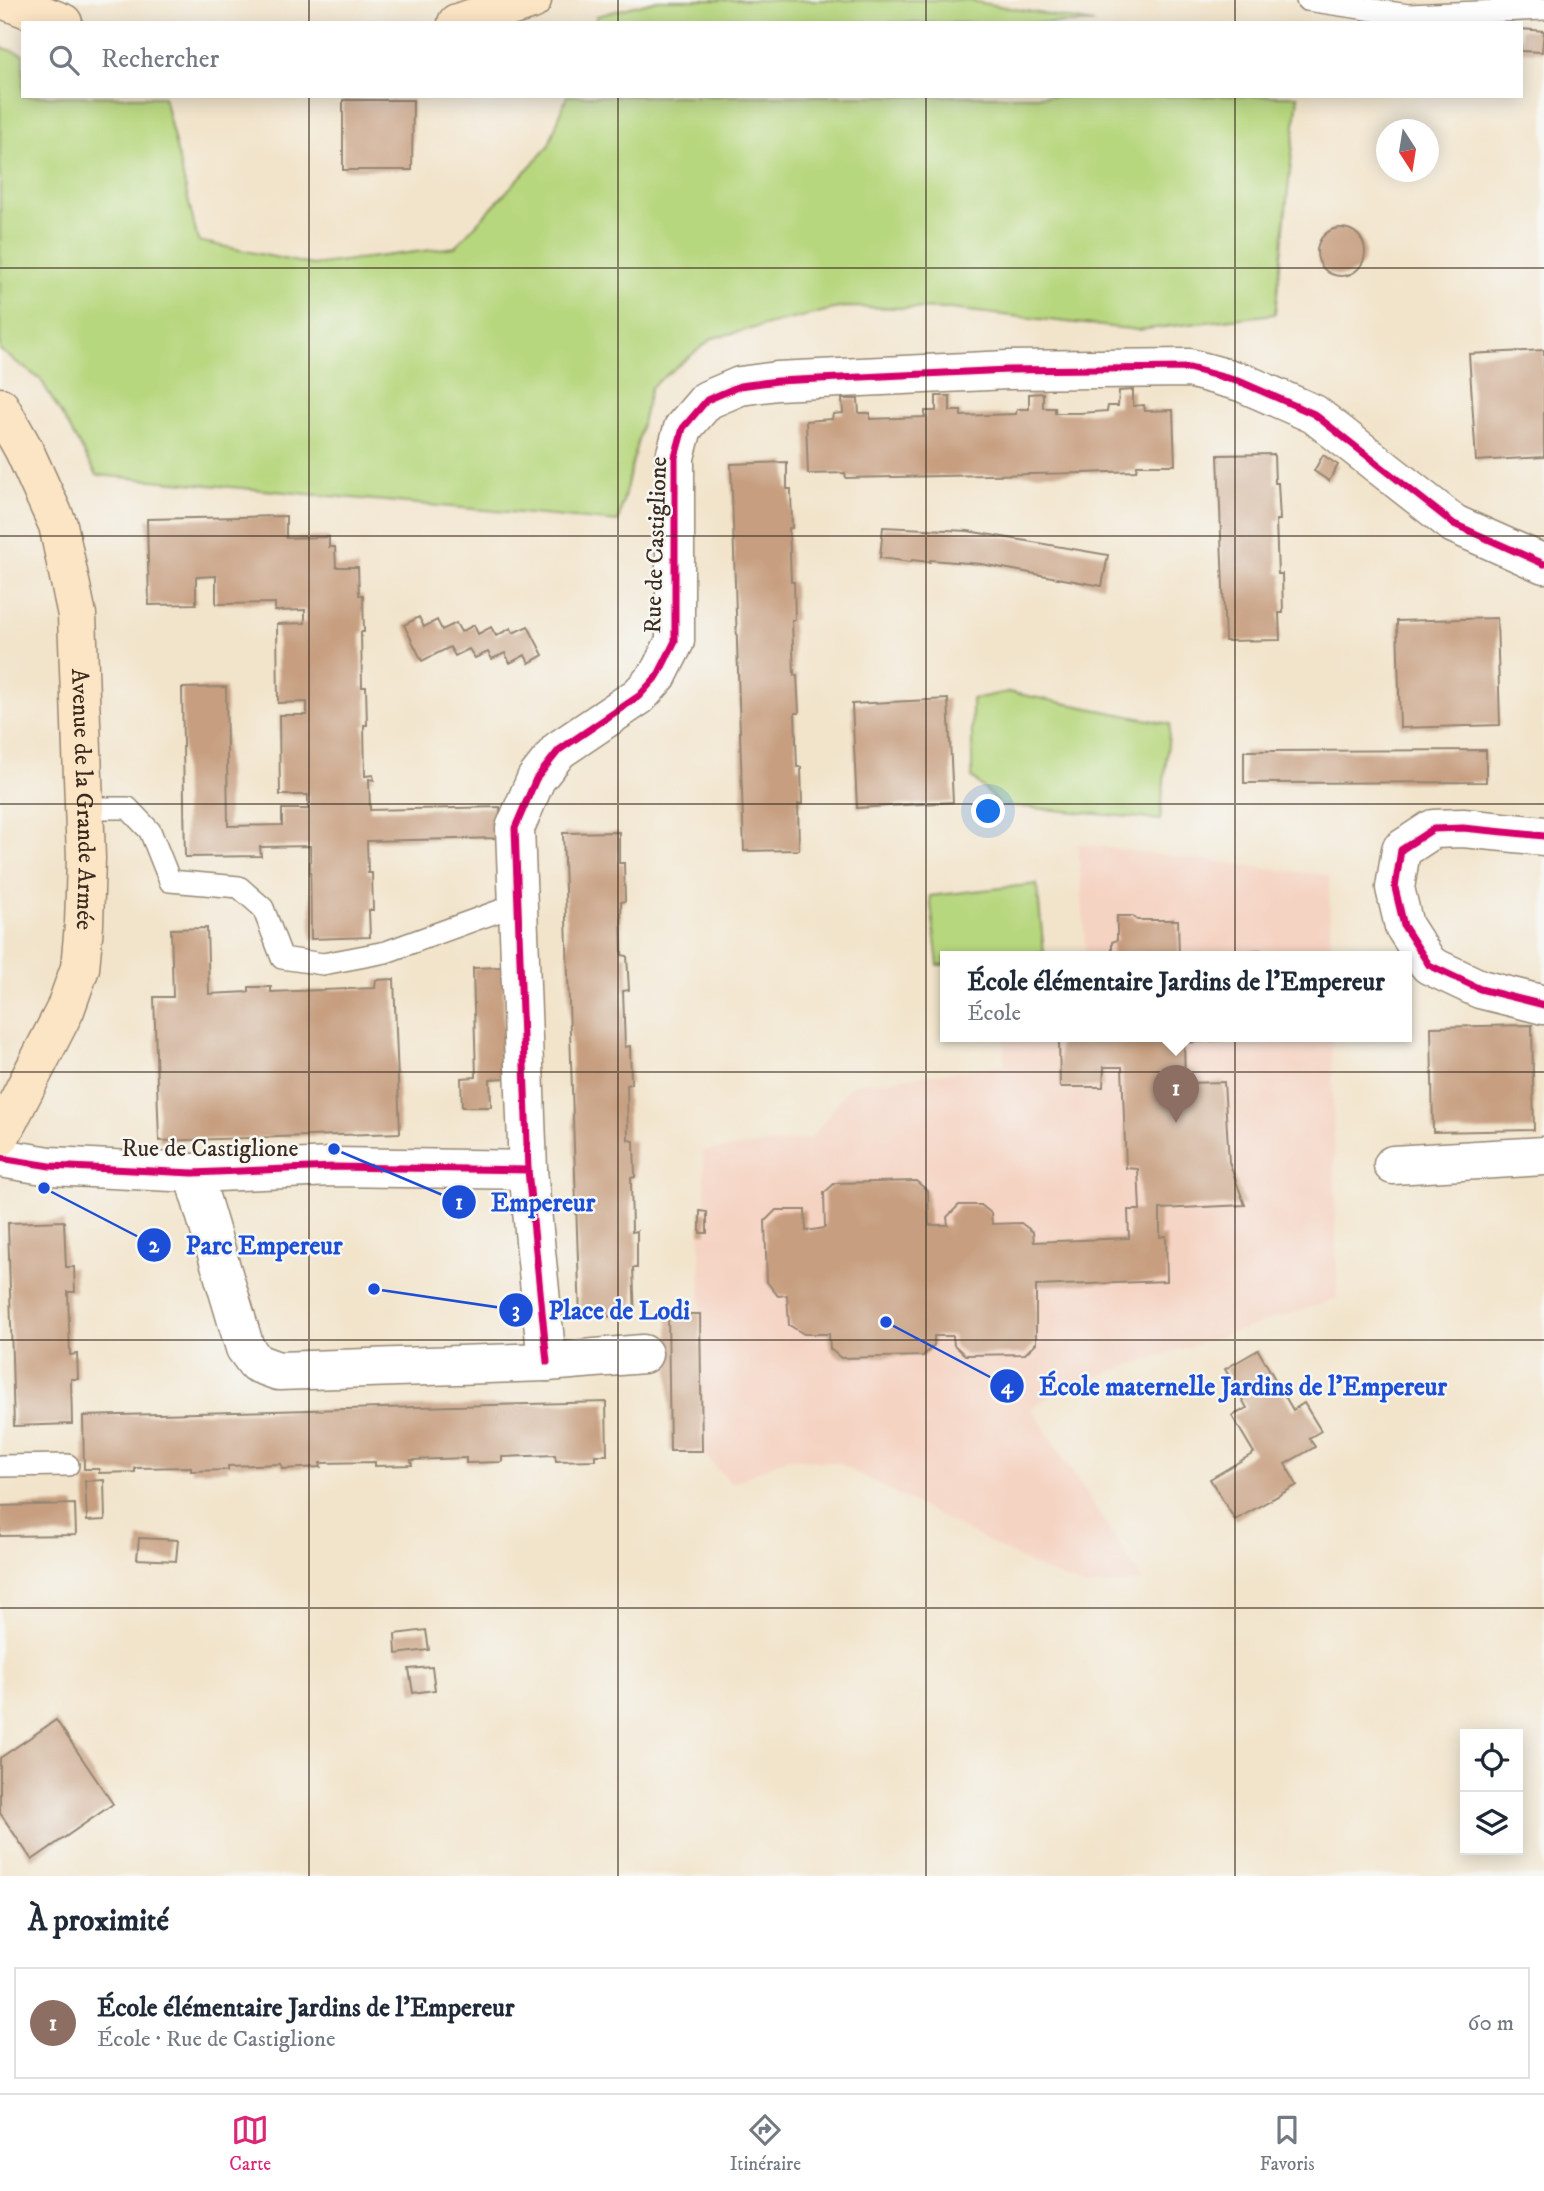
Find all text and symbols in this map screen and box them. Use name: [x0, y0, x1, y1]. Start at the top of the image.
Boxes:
search box: [21, 21, 1523, 98]
icon: search: [45, 41, 83, 79]
text: Rechercher: [101, 43, 219, 76]
north arrow: [1376, 119, 1439, 182]
street label: Rue de Castiglione: [638, 456, 674, 634]
street label: Avenue de la Grande Armée: [64, 668, 101, 931]
your location: [971, 794, 1005, 828]
popup: [940, 951, 1412, 1042]
text: École élémentaire Jardins de l'Empereur: [967, 966, 1385, 999]
text: École: [967, 999, 1021, 1028]
pin: 1: [1153, 1065, 1199, 1123]
street label: Rue de Castiglione: [122, 1134, 299, 1164]
callout: Empereur: [442, 1178, 609, 1225]
text: Empereur: [491, 1187, 596, 1220]
text: 1: [455, 1190, 463, 1216]
callout: Parc Empereur: [136, 1221, 356, 1268]
text: Parc Empereur: [186, 1230, 343, 1263]
text: 2: [149, 1233, 160, 1259]
callout: Place de Lodi: [499, 1286, 704, 1333]
text: Place de Lodi: [548, 1295, 690, 1328]
text: 3: [512, 1298, 520, 1324]
callout: École maternelle Jardins de l'Empereur: [990, 1362, 1461, 1409]
text: École maternelle Jardins de l'Empereur: [1039, 1370, 1447, 1404]
text: 4: [1001, 1374, 1014, 1400]
map controls: [1460, 1729, 1523, 1855]
button: locate: [1460, 1729, 1523, 1792]
button: layers: [1460, 1792, 1523, 1855]
text: À proximité: [28, 1903, 169, 1940]
text: École élémentaire Jardins de l'Empereur: [97, 1992, 514, 2025]
text: 1: [49, 2009, 57, 2038]
text: 60 m: [1467, 2009, 1514, 2038]
text: École · Rue de Castiglione: [97, 2025, 336, 2054]
tab: Carte: [229, 2111, 271, 2176]
tab: Itinéraire: [730, 2111, 801, 2176]
tab: Favoris: [1260, 2111, 1315, 2176]

